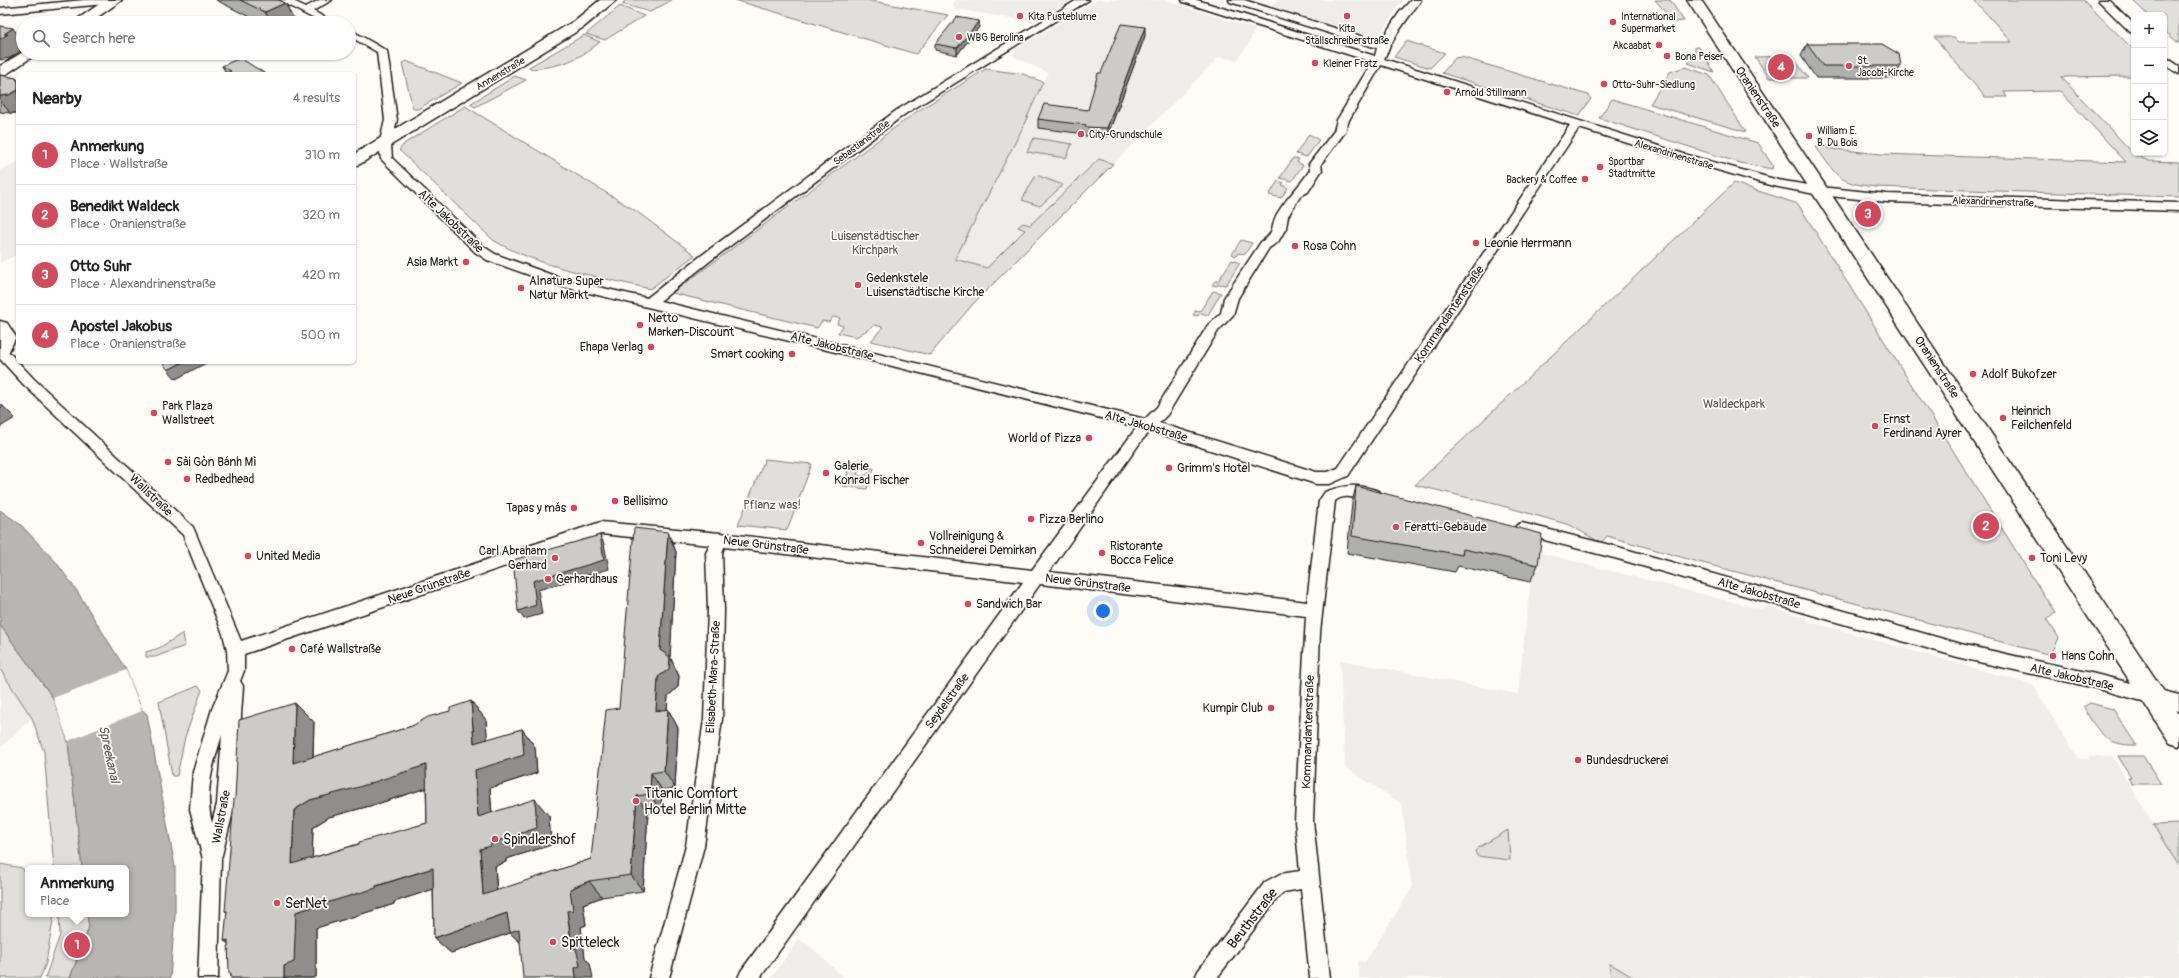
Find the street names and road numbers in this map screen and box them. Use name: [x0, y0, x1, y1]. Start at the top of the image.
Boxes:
street label: Annenstraße: [474, 54, 527, 93]
street label: Oranienstraße: [1732, 64, 1784, 131]
street label: Sebastianstraße: [831, 118, 892, 168]
street label: Alexandrinenstraße: [1633, 137, 1715, 173]
street label: Alte Jakobstraße: [415, 186, 487, 256]
street label: Alexandrinenstraße: [1952, 195, 2034, 209]
street label: Kommandantenstraße: [1411, 263, 1488, 366]
street label: Alte Jakobstraße: [789, 329, 875, 364]
street label: Oranienstraße: [1911, 333, 1962, 401]
street label: Alte Jakobstraße: [1103, 408, 1189, 445]
street label: Wallstraße: [126, 471, 175, 520]
street label: Neue Grünstraße: [722, 533, 810, 558]
street label: Neue Grünstraße: [386, 565, 472, 608]
street label: Neue Grünstraße: [1044, 571, 1132, 596]
street label: Alte Jakobstraße: [1716, 575, 1802, 612]
street label: Elisabeth-Mara-Straße: [703, 620, 724, 734]
street label: Alte Jakobstraße: [2029, 661, 2115, 694]
street label: Seydelstraße: [922, 670, 973, 732]
street label: Kommandantenstraße: [1299, 675, 1318, 789]
street label: Wallstraße: [209, 789, 234, 845]
street label: Beuthstraße: [1224, 885, 1281, 952]

